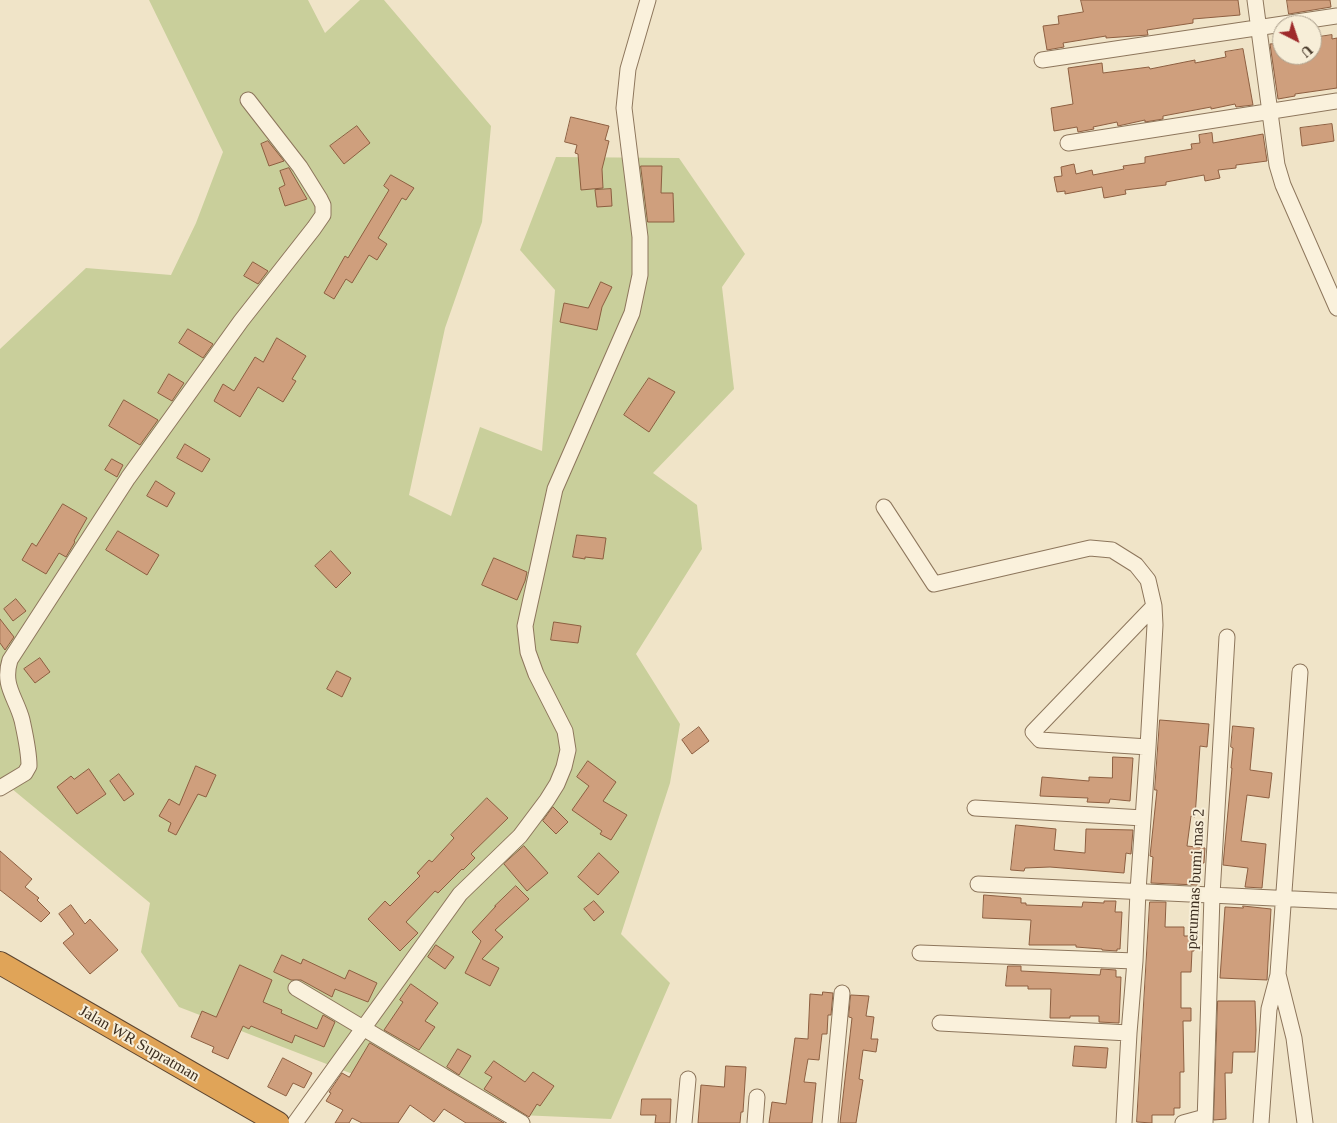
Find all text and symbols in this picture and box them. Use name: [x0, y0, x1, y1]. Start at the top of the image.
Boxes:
north arrow: [1272, 15, 1322, 65]
text: U: [1298, 42, 1315, 60]
street label: perumnas bumi mas 2: [1183, 808, 1209, 950]
street label: Jalan WR Supratman: [75, 1002, 203, 1086]

